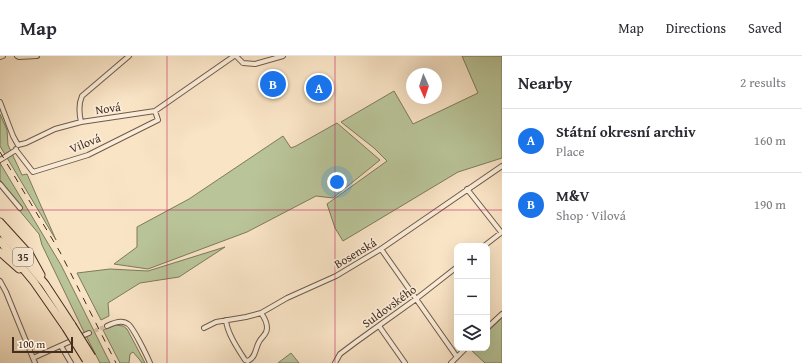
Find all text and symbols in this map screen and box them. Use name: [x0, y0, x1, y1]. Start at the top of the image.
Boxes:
text: Map: [20, 14, 57, 42]
text: Map: [618, 18, 644, 38]
text: Directions: [666, 18, 726, 38]
text: Saved: [748, 18, 782, 38]
north arrow: [406, 68, 442, 104]
pin: B: [260, 69, 286, 99]
text: Nearby: [518, 70, 572, 95]
pin: A: [306, 73, 332, 103]
text: 2 results: [740, 73, 786, 92]
street label: Nová: [94, 98, 122, 118]
text: Státní okresní archiv: [556, 121, 696, 142]
street label: Vilová: [67, 129, 103, 157]
text: A: [527, 131, 535, 150]
text: 160 m: [754, 131, 786, 150]
text: Place: [556, 142, 585, 161]
your location: [327, 172, 347, 192]
text: M&V: [556, 185, 589, 206]
text: B: [527, 195, 535, 214]
text: 190 m: [754, 195, 786, 214]
text: Shop · Vilová: [556, 206, 626, 225]
street label: Bosenská: [331, 234, 380, 272]
map controls: [454, 243, 490, 351]
button: +: [454, 243, 490, 279]
road number: 35: [13, 248, 33, 266]
button: −: [454, 279, 490, 315]
street label: Suldovského: [358, 281, 420, 331]
button: layers: [454, 315, 490, 351]
scale bar: [12, 335, 73, 354]
text: 100 m: [18, 336, 45, 352]

